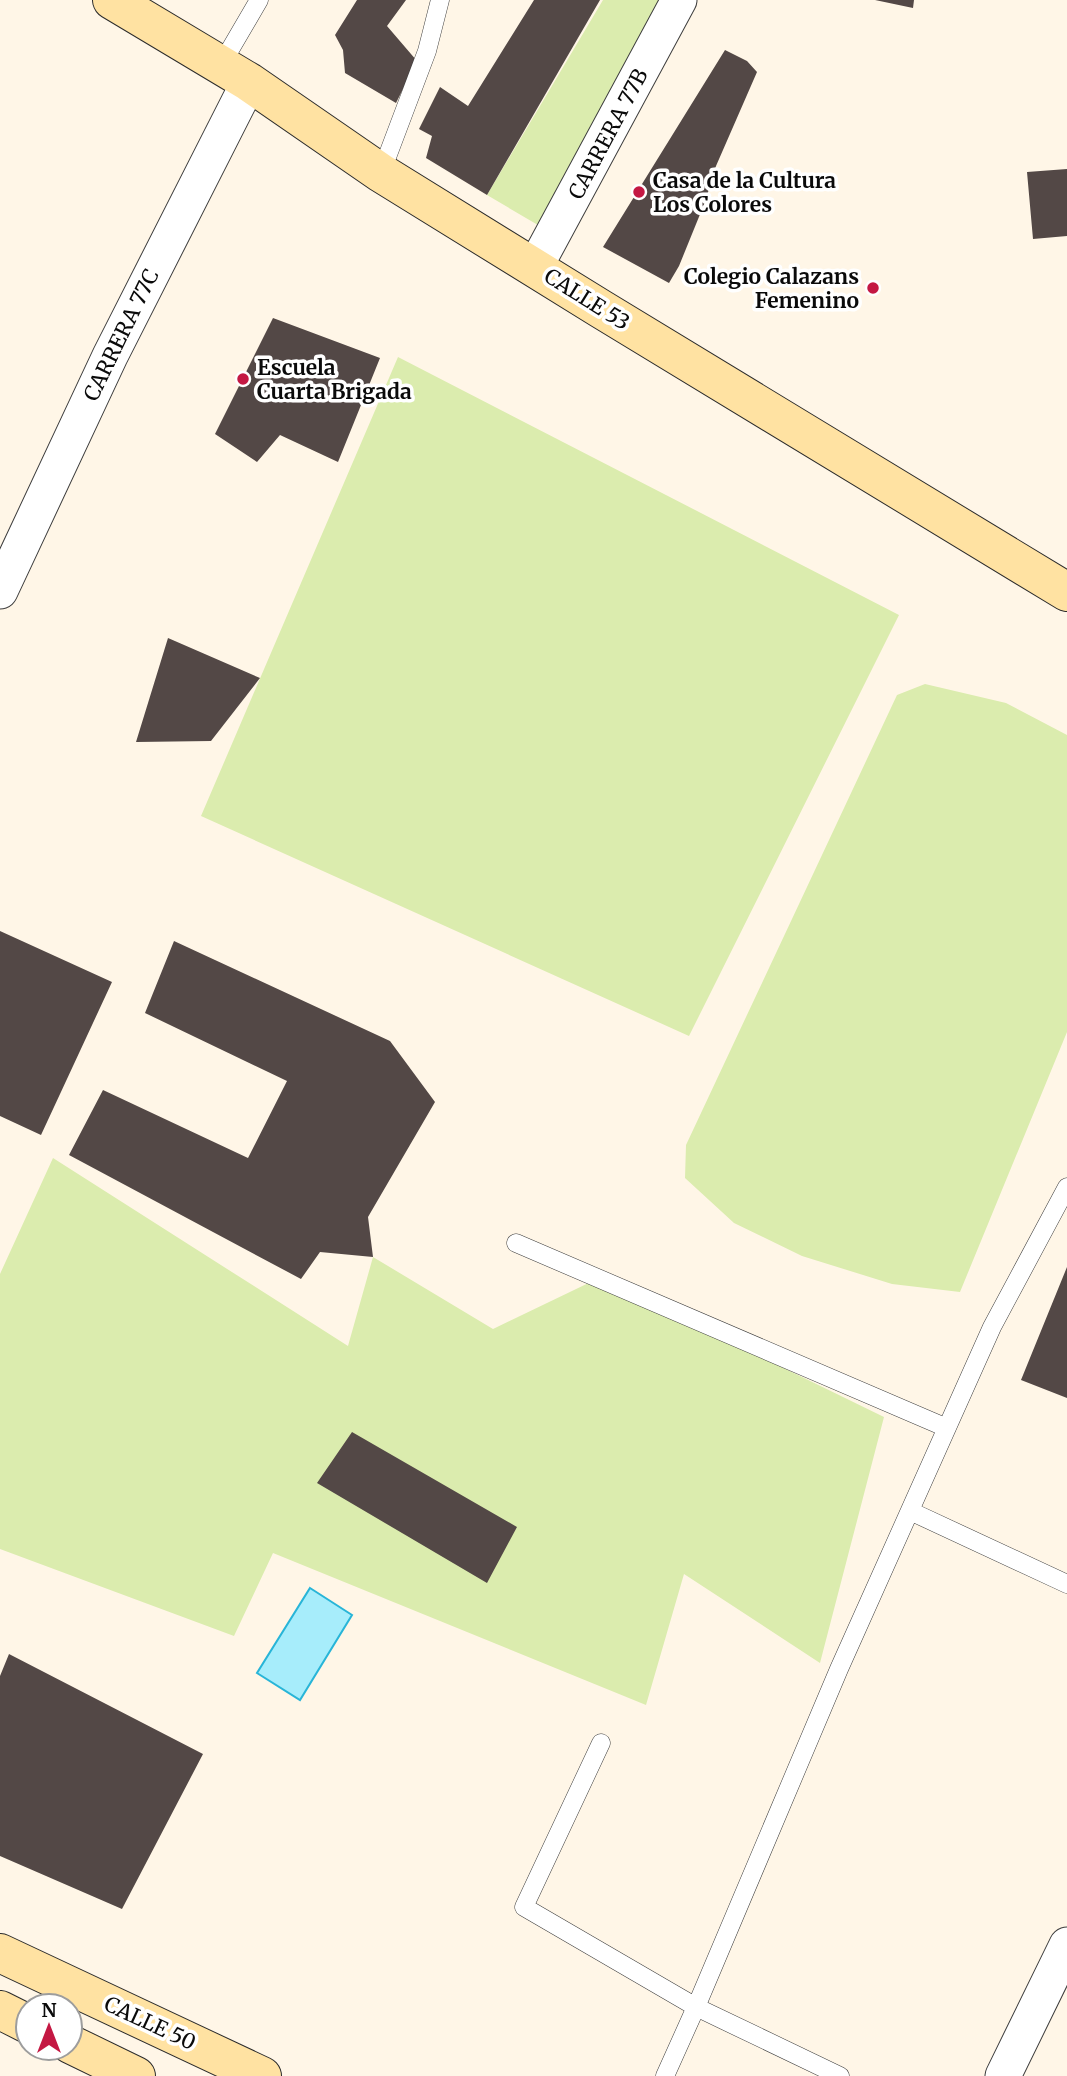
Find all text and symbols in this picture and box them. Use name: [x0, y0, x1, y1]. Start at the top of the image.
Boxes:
street label: CARRERA 77B: [562, 64, 654, 204]
place label: Casa de la Cultura Los Colores: [653, 167, 836, 218]
marker: Casa de la Cultura Los Colores: [631, 184, 647, 200]
street label: CALLE 53: [539, 262, 635, 336]
place label: Colegio Calazans Femenino: [684, 263, 859, 314]
street label: CARRERA 77C: [77, 265, 165, 405]
marker: Colegio Calazans Femenino: [865, 280, 881, 296]
place label: Escuela Cuarta Brigada: [257, 354, 412, 405]
marker: Escuela Cuarta Brigada: [235, 371, 251, 387]
street label: CALLE 50: [100, 1990, 200, 2056]
north arrow: [14, 1992, 84, 2062]
text: N: [41, 1998, 57, 2022]

